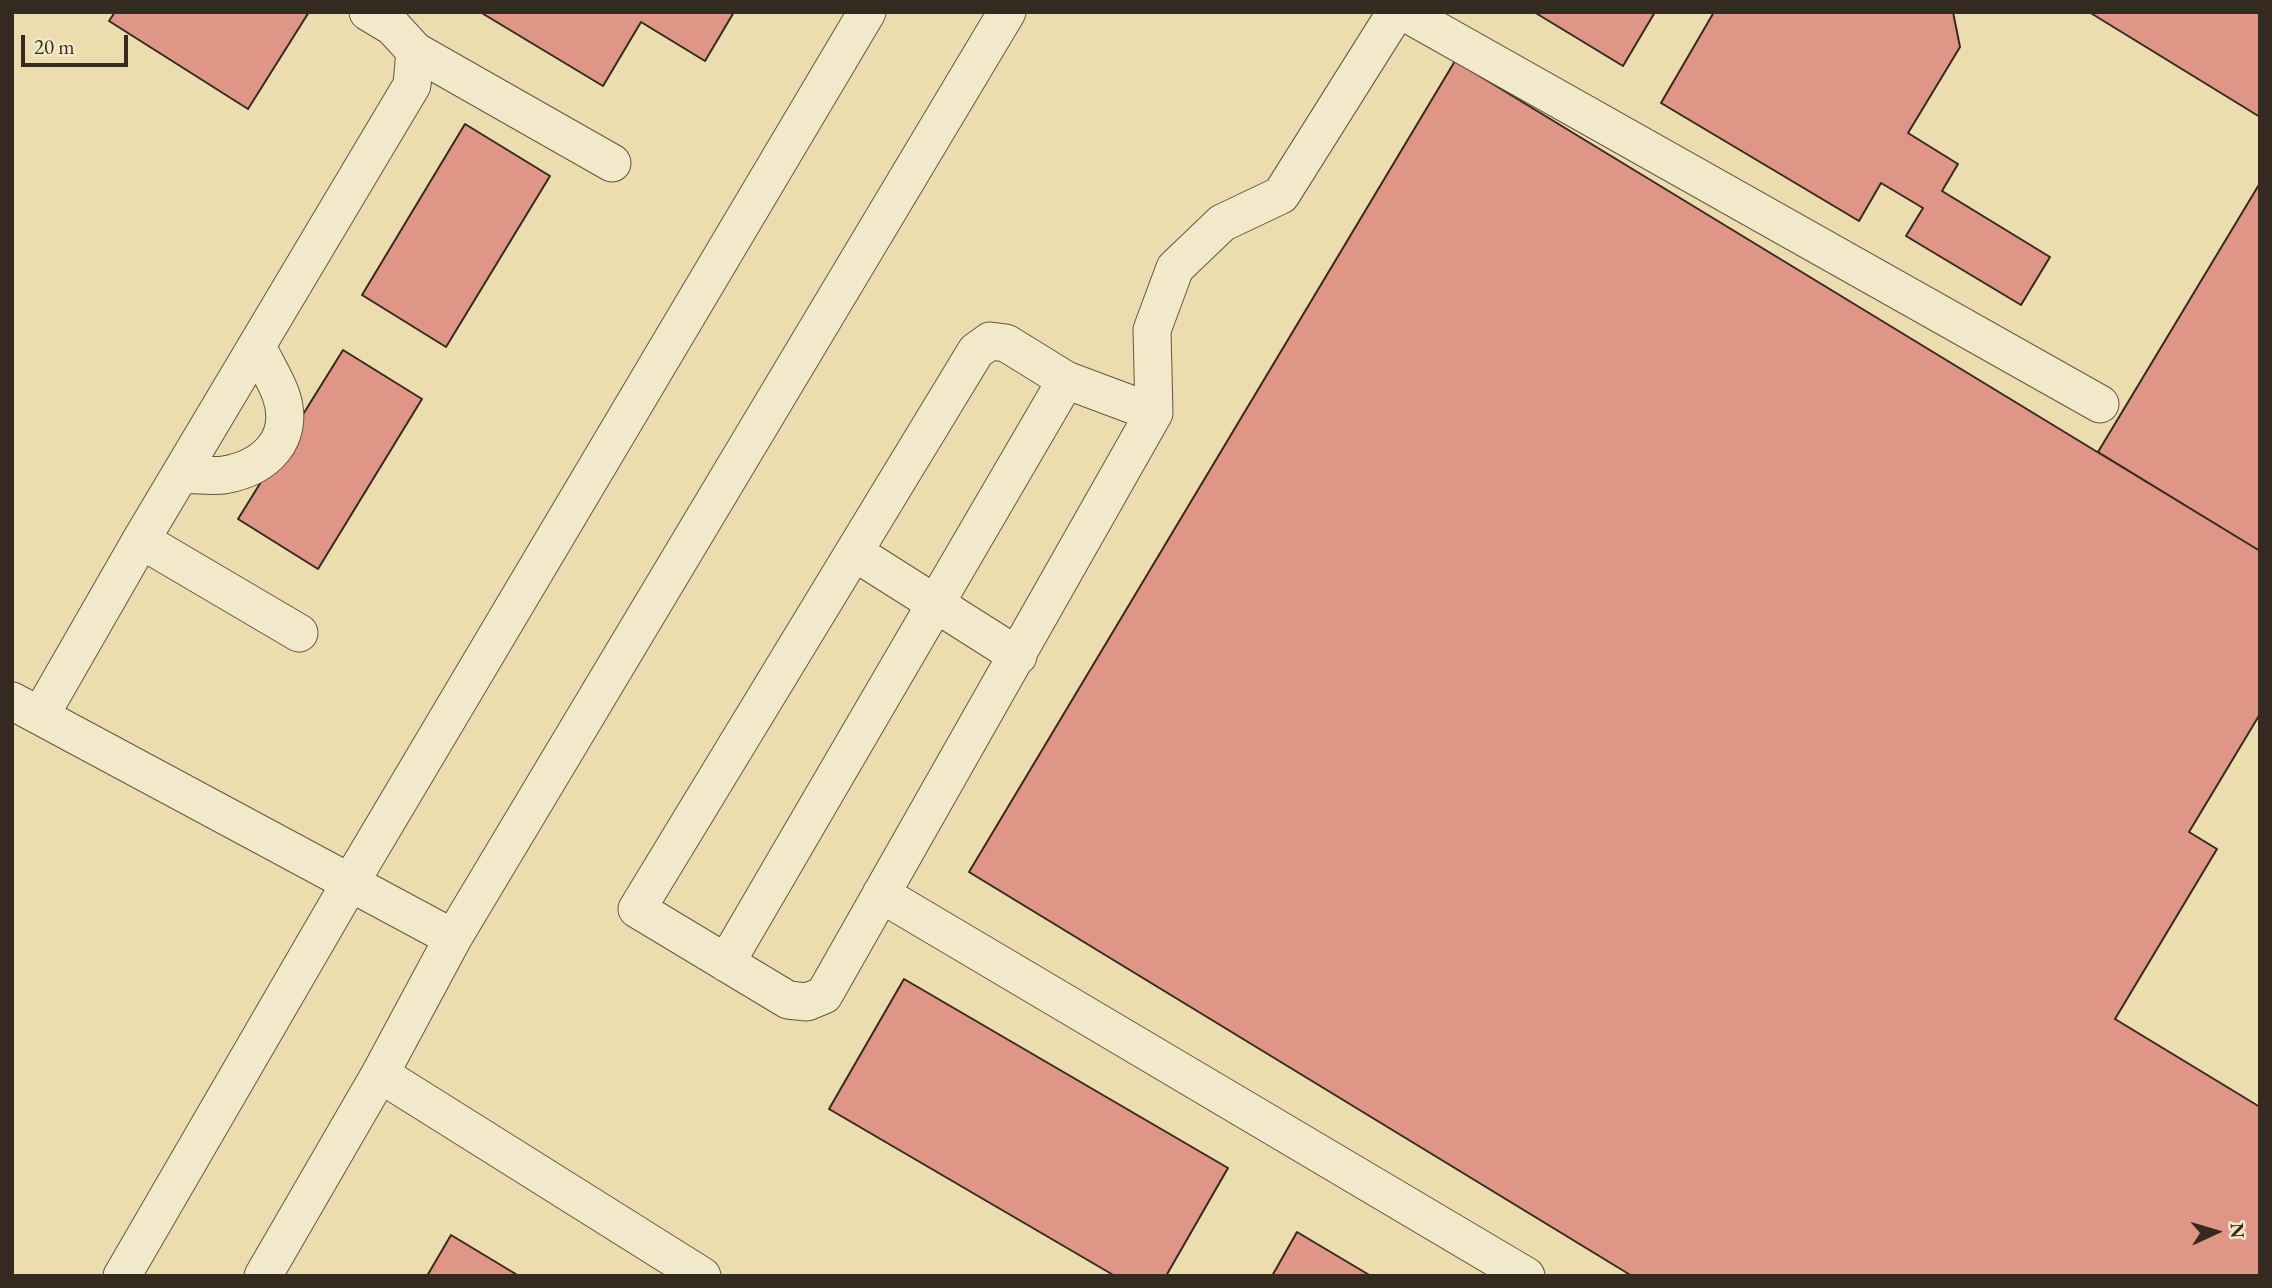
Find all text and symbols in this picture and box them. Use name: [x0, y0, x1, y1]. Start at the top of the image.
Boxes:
scale bar: [24, 21, 131, 65]
text: 20 m: [34, 33, 75, 60]
north arrow: [2181, 1197, 2251, 1267]
text: N: [2224, 1222, 2250, 1239]

